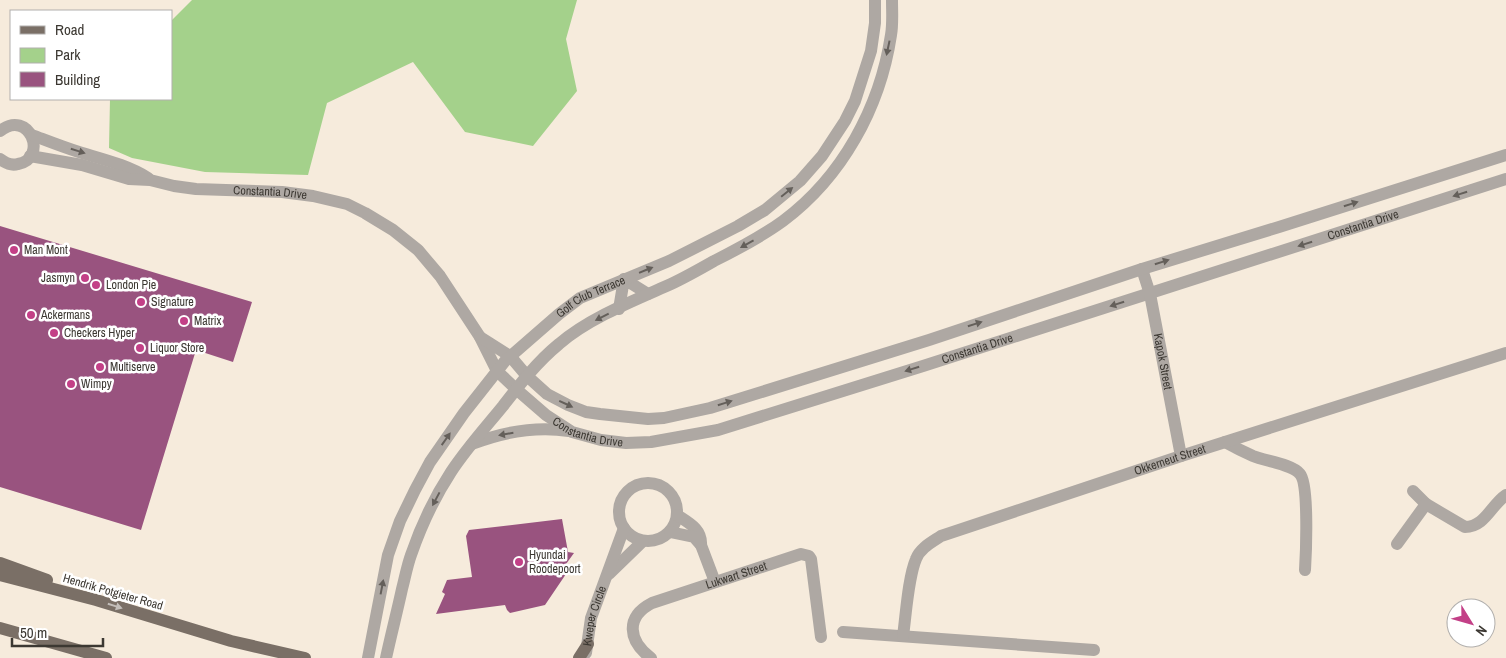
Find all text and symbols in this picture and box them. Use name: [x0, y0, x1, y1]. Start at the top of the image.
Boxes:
legend: [10, 10, 172, 100]
text: Road: [55, 19, 84, 40]
one-way arrow: [884, 41, 892, 56]
text: Park: [55, 44, 81, 65]
text: Building: [55, 69, 100, 90]
one-way arrow: [70, 148, 85, 156]
street label: Constantia Drive: [233, 182, 308, 203]
one-way arrow: [781, 186, 794, 197]
one-way arrow: [1452, 191, 1467, 199]
one-way arrow: [1344, 200, 1359, 208]
street label: Constantia Drive: [1325, 206, 1401, 244]
one-way arrow: [740, 240, 753, 249]
one-way arrow: [1297, 240, 1312, 248]
place label: Man Mont: [24, 242, 68, 258]
marker: Man Mont: [8, 244, 20, 256]
one-way arrow: [1155, 258, 1170, 266]
one-way arrow: [639, 266, 654, 274]
place label: Jasmyn: [41, 270, 75, 286]
marker: Jasmyn: [79, 272, 91, 284]
street label: Golf Club Terrace: [553, 272, 628, 322]
place label: London Pie: [106, 277, 156, 293]
marker: London Pie: [90, 279, 102, 291]
place label: Signature: [151, 294, 194, 310]
marker: Signature: [135, 296, 147, 308]
one-way arrow: [1109, 301, 1124, 308]
place label: Ackermans: [40, 307, 90, 323]
marker: Ackermans: [25, 309, 37, 321]
place label: Matrix: [194, 313, 221, 329]
one-way arrow: [594, 313, 609, 321]
marker: Matrix: [178, 315, 190, 327]
one-way arrow: [968, 320, 983, 328]
place label: Checkers Hyper: [64, 325, 135, 341]
marker: Checkers Hyper: [48, 327, 60, 339]
street label: Constantia Drive: [940, 330, 1015, 368]
street label: Kapok Street: [1150, 332, 1176, 391]
place label: Liquor Store: [150, 340, 204, 356]
marker: Liquor Store: [134, 342, 146, 354]
place label: Multiserve: [110, 359, 155, 375]
marker: Multiserve: [94, 361, 106, 373]
one-way arrow: [904, 366, 919, 374]
place label: Wimpy: [81, 376, 112, 392]
marker: Wimpy: [65, 378, 77, 390]
one-way arrow: [717, 398, 732, 406]
one-way arrow: [559, 400, 573, 408]
street label: Constantia Drive: [549, 413, 624, 451]
one-way arrow: [498, 430, 514, 438]
one-way arrow: [441, 432, 451, 446]
street label: Okkerneut Street: [1132, 441, 1208, 479]
one-way arrow: [432, 492, 440, 506]
place label: Hyundai Roodepoort: [529, 547, 581, 577]
marker: Hyundai Roodepoort: [513, 556, 525, 568]
street label: Lukwart Street: [703, 558, 769, 593]
street label: Hendrik Potgieter Road: [61, 570, 165, 614]
one-way arrow: [379, 578, 387, 594]
street label: Kweper Circle: [579, 584, 610, 647]
north arrow: [1446, 598, 1496, 648]
one-way arrow: [107, 603, 122, 610]
scale bar: [12, 616, 104, 648]
text: 50 m: [20, 622, 47, 643]
text: N: [1472, 622, 1491, 640]

